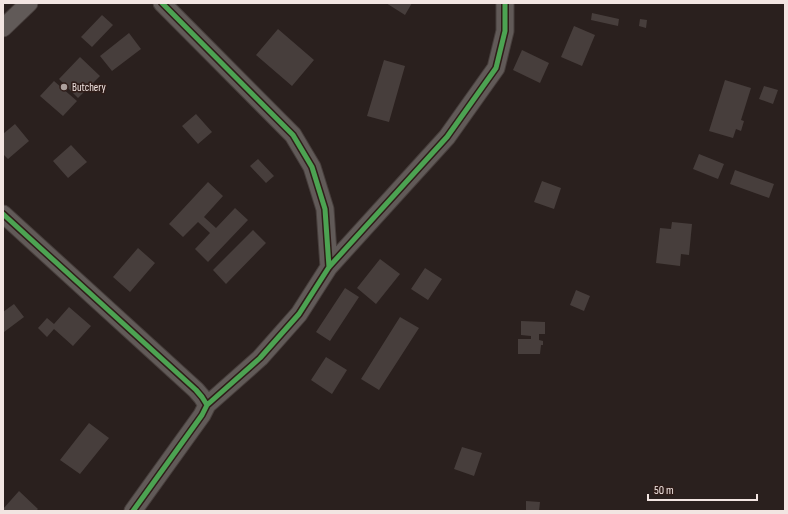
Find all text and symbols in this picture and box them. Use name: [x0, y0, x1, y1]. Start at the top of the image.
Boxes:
place label: Butchery: [72, 81, 107, 94]
marker: Butchery: [59, 82, 69, 92]
scale bar: [648, 476, 757, 502]
text: 50 m: [654, 483, 674, 498]

